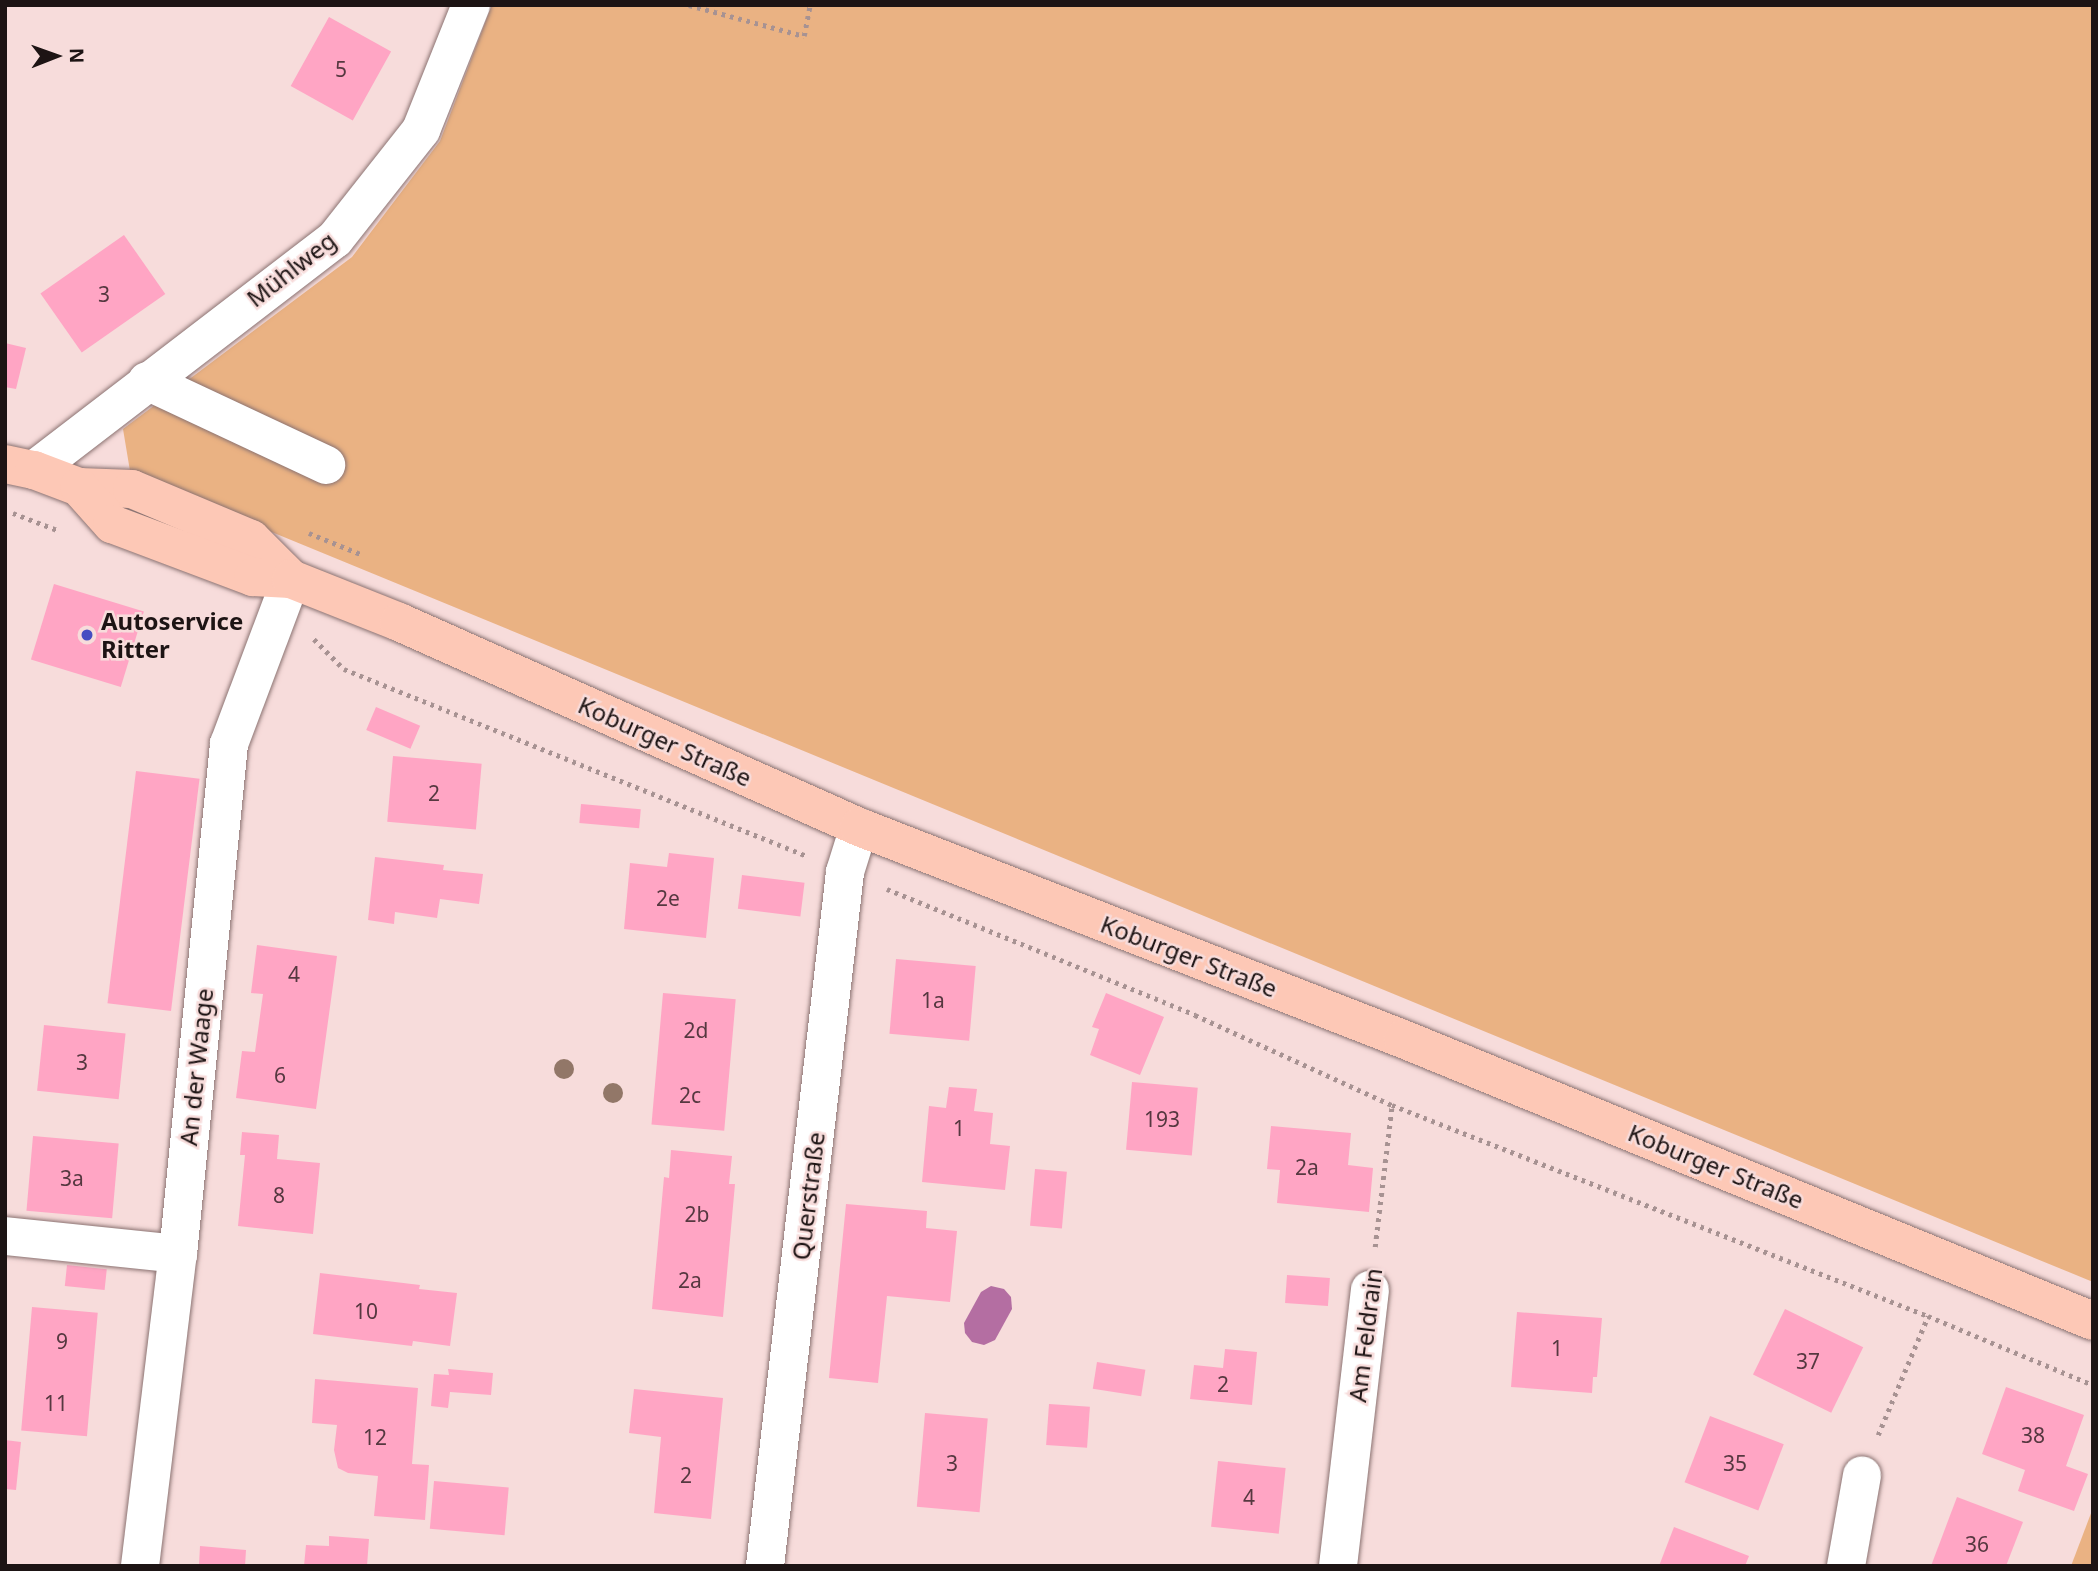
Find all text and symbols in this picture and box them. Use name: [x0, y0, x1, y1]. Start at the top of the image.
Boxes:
north arrow: [21, 21, 91, 91]
text: N: [64, 48, 90, 64]
house number: 5: [335, 56, 347, 82]
street label: Mühlweg: [241, 225, 341, 313]
house number: 3: [98, 281, 110, 307]
place label: Autoservice Ritter: [101, 607, 243, 663]
marker: Autoservice Ritter: [79, 627, 95, 643]
street label: Koburger Straße: [574, 690, 756, 792]
house number: 2: [428, 780, 440, 806]
house number: 2e: [656, 885, 680, 911]
street label: Koburger Straße: [1097, 909, 1281, 1003]
house number: 4: [288, 961, 300, 987]
street label: An der Waage: [173, 987, 219, 1147]
house number: 1a: [921, 987, 945, 1013]
house number: 2d: [684, 1017, 708, 1043]
house number: 3: [76, 1049, 88, 1075]
house number: 6: [274, 1062, 286, 1088]
house number: 2c: [679, 1082, 701, 1108]
house number: 193: [1144, 1106, 1180, 1132]
house number: 1: [953, 1115, 965, 1141]
street label: Koburger Straße: [1624, 1118, 1808, 1214]
street label: Querstraße: [786, 1130, 830, 1262]
house number: 2a: [1295, 1154, 1319, 1180]
house number: 3a: [60, 1165, 84, 1191]
house number: 8: [273, 1182, 285, 1208]
house number: 2b: [685, 1201, 709, 1227]
street label: Am Feldrain: [1342, 1266, 1388, 1404]
house number: 2a: [678, 1267, 702, 1293]
house number: 10: [354, 1298, 378, 1324]
house number: 9: [56, 1328, 68, 1354]
house number: 1: [1551, 1335, 1563, 1361]
house number: 37: [1796, 1348, 1820, 1374]
house number: 2: [1217, 1371, 1229, 1397]
house number: 11: [44, 1390, 68, 1416]
house number: 38: [2021, 1422, 2045, 1448]
house number: 12: [363, 1424, 387, 1450]
house number: 3: [946, 1450, 958, 1476]
house number: 35: [1723, 1450, 1747, 1476]
house number: 2: [680, 1462, 692, 1488]
house number: 4: [1243, 1484, 1255, 1510]
house number: 36: [1965, 1531, 1989, 1557]

